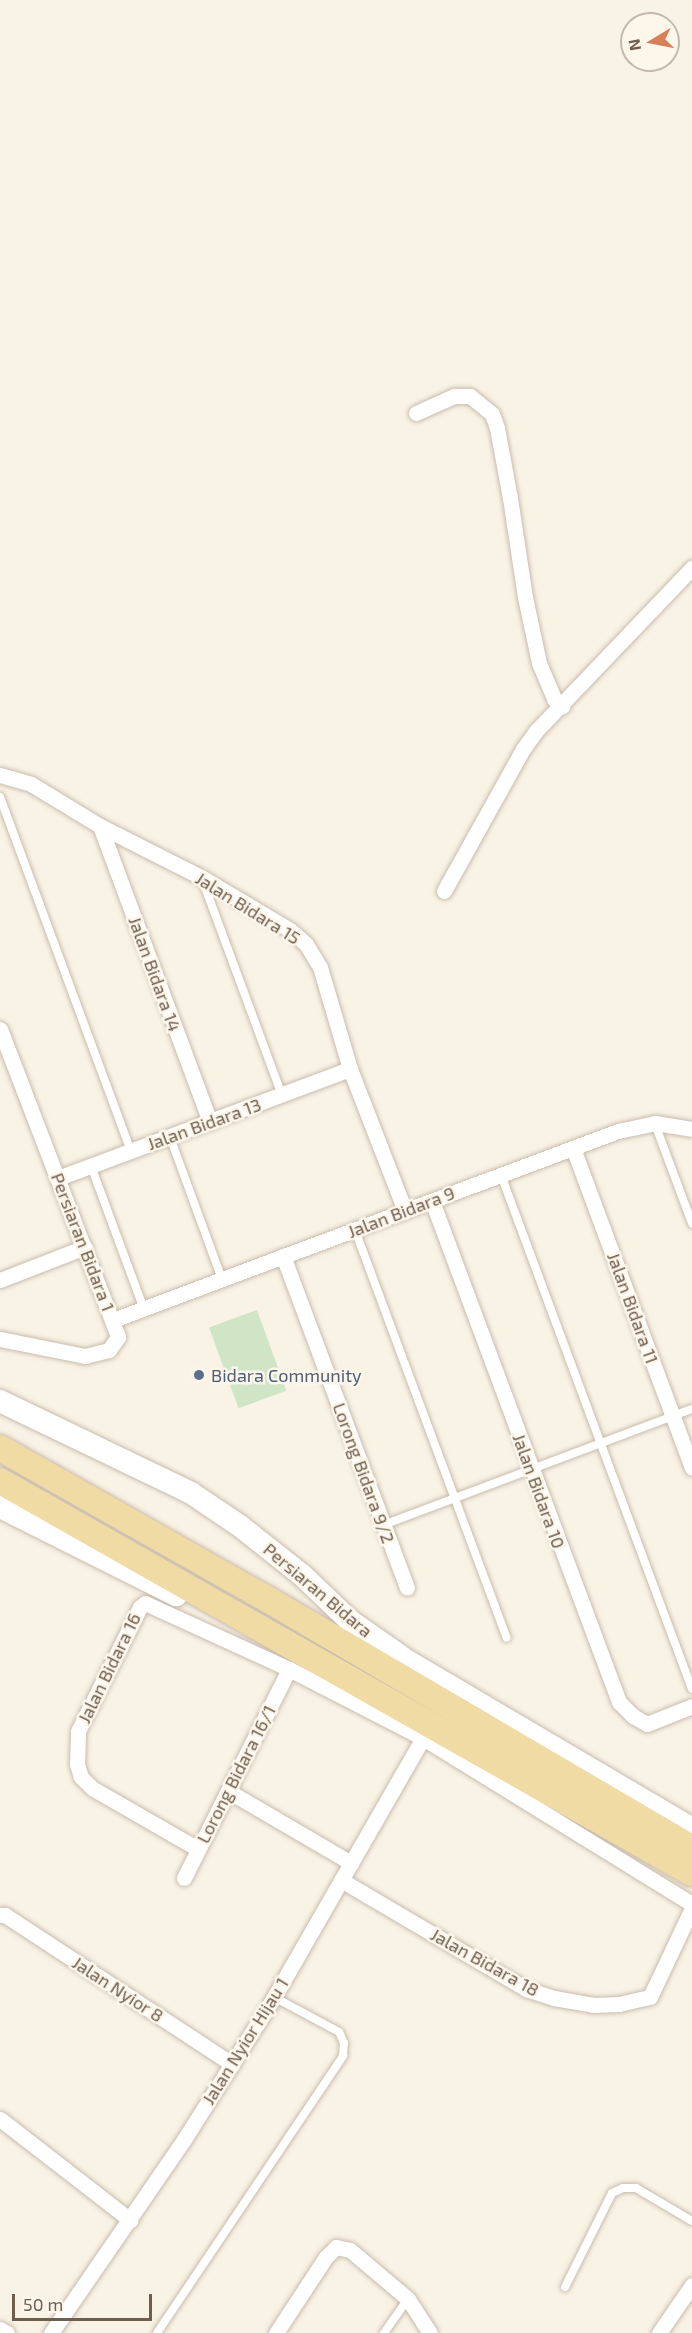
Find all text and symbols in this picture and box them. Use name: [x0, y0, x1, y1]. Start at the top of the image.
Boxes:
north arrow: [620, 12, 680, 72]
text: N: [623, 38, 644, 52]
street label: Jalan Bidara 15: [192, 867, 304, 949]
street label: Jalan Bidara 14: [124, 914, 186, 1034]
street label: Jalan Bidara 13: [144, 1093, 264, 1155]
street label: Persiaran Bidara 1: [47, 1170, 119, 1314]
street label: Jalan Bidara 9: [344, 1182, 458, 1242]
street label: Jalan Bidara 11: [603, 1249, 663, 1367]
place label: Bidara Community: [211, 1364, 362, 1386]
marker: Bidara Community: [192, 1368, 206, 1382]
street label: Lorong Bidara 9/2: [329, 1400, 399, 1546]
street label: Jalan Bidara 10: [508, 1431, 570, 1551]
street label: Persiaran Bidara: [259, 1538, 377, 1642]
street label: Jalan Bidara 16: [73, 1609, 145, 1727]
street label: Lorong Bidara 16/1: [192, 1701, 280, 1847]
street label: Jalan Bidara 18: [427, 1923, 543, 2001]
street label: Jalan Nyior 8: [68, 1951, 168, 2027]
street label: Jalan Nyior Hijau 1: [197, 1973, 293, 2109]
scale bar: [15, 2282, 154, 2320]
text: 50 m: [23, 2293, 63, 2315]

